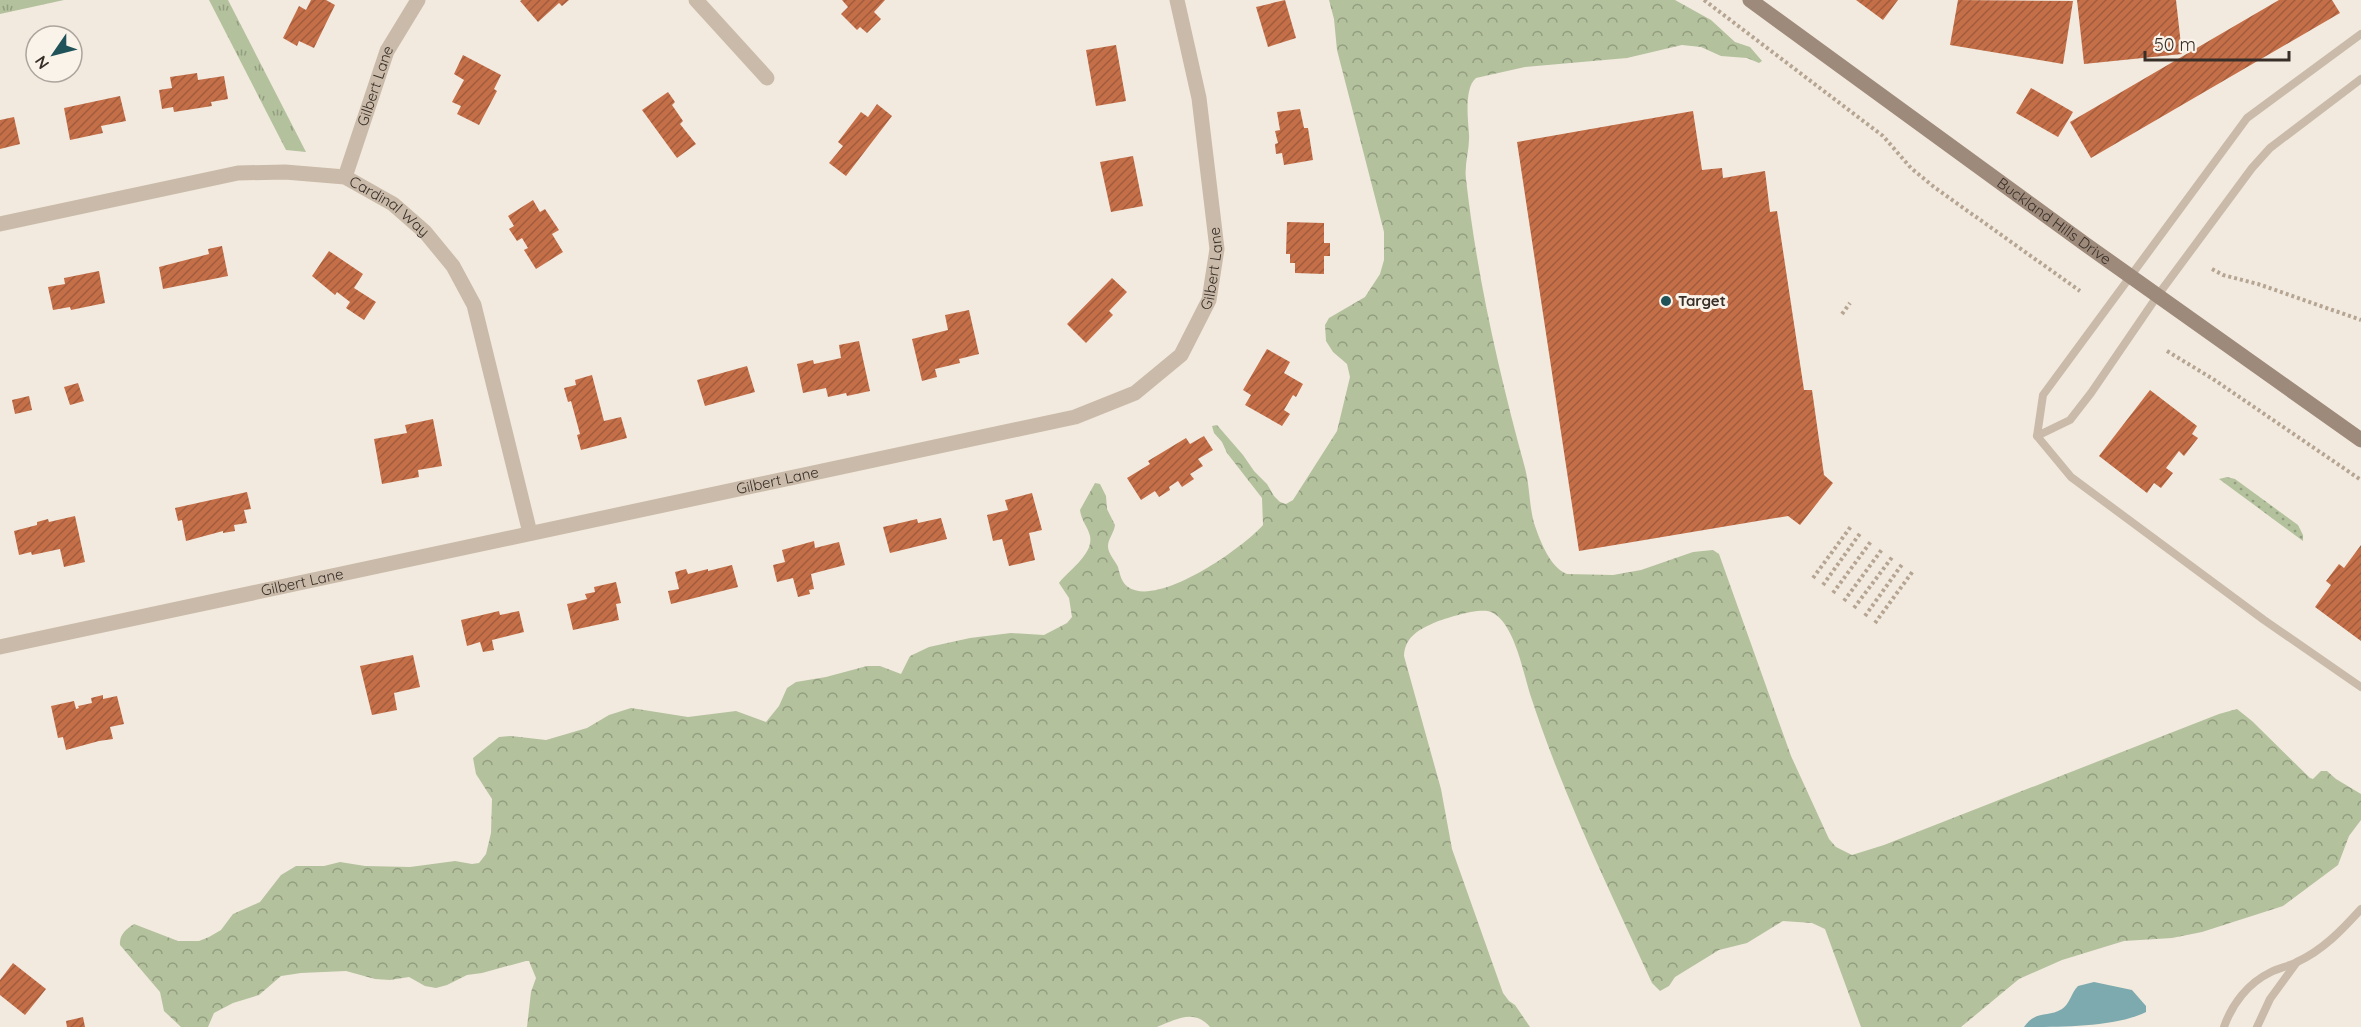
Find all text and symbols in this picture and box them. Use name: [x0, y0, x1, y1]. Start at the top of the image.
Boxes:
north arrow: [24, 24, 84, 84]
scale bar: [2145, 24, 2289, 62]
text: 50 m: [2154, 33, 2196, 56]
street label: Gilbert Lane: [353, 41, 397, 129]
text: N: [30, 52, 53, 73]
street label: Cardinal Way: [346, 171, 434, 241]
street label: Buckland Hills Drive: [1993, 173, 2115, 269]
street label: Gilbert Lane: [1195, 226, 1226, 313]
place label: Target: [1678, 291, 1726, 310]
marker: Target: [1659, 294, 1673, 308]
street label: Gilbert Lane: [734, 462, 820, 498]
street label: Gilbert Lane: [259, 564, 345, 600]

